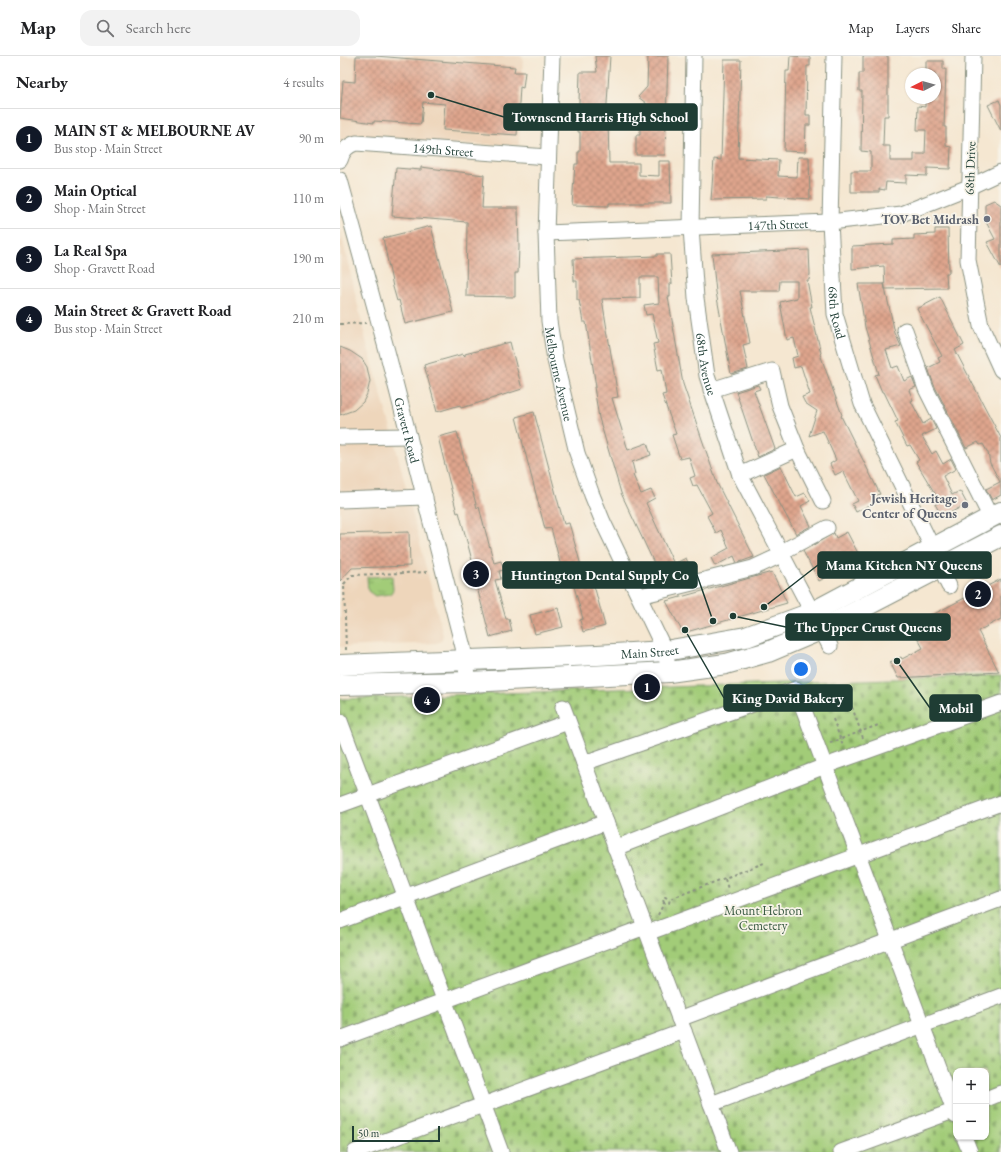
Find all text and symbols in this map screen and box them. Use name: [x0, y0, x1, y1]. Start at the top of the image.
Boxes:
search box: [80, 10, 360, 46]
text: Map: [20, 15, 56, 40]
icon: search: [94, 17, 116, 39]
text: Search here: [126, 18, 191, 37]
text: Map: [848, 19, 873, 37]
text: Layers: [895, 19, 930, 37]
text: Share: [952, 19, 981, 37]
north arrow: [905, 68, 941, 104]
text: Nearby: [16, 71, 68, 93]
text: 4 results: [283, 74, 324, 91]
callout: Townsend Harris High School: [504, 104, 697, 130]
text: Townsend Harris High School: [512, 108, 688, 126]
text: MAIN ST & MELBOURNE AV: [54, 121, 255, 140]
text: 1: [26, 130, 32, 147]
text: 90 m: [299, 130, 324, 147]
street label: 149th Street: [412, 139, 474, 160]
text: Bus stop · Main Street: [54, 140, 162, 157]
street label: 68th Drive: [961, 141, 979, 195]
text: Main Optical: [54, 181, 137, 200]
text: 2: [26, 190, 32, 207]
text: 110 m: [293, 190, 324, 207]
text: Shop · Main Street: [54, 200, 146, 217]
place label: TOV Bet Midrash: [881, 211, 980, 228]
street label: 147th Street: [747, 214, 809, 234]
marker: TOV Bet Midrash: [982, 214, 992, 224]
text: La Real Spa: [54, 241, 127, 260]
text: 3: [26, 250, 32, 267]
text: 190 m: [293, 250, 324, 267]
text: Shop · Gravett Road: [54, 260, 155, 277]
street label: 68th Road: [825, 286, 851, 341]
text: Main Street & Gravett Road: [54, 301, 232, 320]
text: 4: [26, 310, 32, 327]
text: 210 m: [293, 310, 324, 327]
text: Bus stop · Main Street: [54, 320, 162, 337]
street label: Melbourne Avenue: [541, 326, 578, 423]
street label: 68th Avenue: [692, 332, 721, 397]
street label: Gravett Road: [391, 395, 424, 465]
place label: Jewish Heritage Center of Queens: [862, 490, 958, 522]
marker: Jewish Heritage Center of Queens: [960, 500, 970, 510]
callout: Mama Kitchen NY Queens: [818, 552, 991, 578]
text: Mama Kitchen NY Queens: [826, 556, 982, 574]
pin: 3: [463, 559, 489, 589]
callout: Huntington Dental Supply Co: [503, 562, 697, 588]
text: Huntington Dental Supply Co: [511, 566, 689, 584]
pin: 2: [965, 579, 991, 609]
callout: The Upper Crust Queens: [786, 614, 950, 640]
text: The Upper Crust Queens: [794, 618, 942, 636]
street label: Main Street: [620, 640, 680, 662]
your location: [791, 659, 811, 679]
pin: 1: [634, 672, 660, 702]
pin: 4: [414, 685, 440, 715]
callout: King David Bakery: [724, 685, 852, 711]
text: King David Bakery: [732, 689, 844, 707]
callout: Mobil: [930, 695, 981, 721]
text: Mobil: [939, 699, 973, 717]
park label: Mount Hebron Cemetery: [724, 902, 802, 934]
map controls: [953, 1068, 989, 1140]
button: +: [953, 1068, 989, 1104]
button: −: [953, 1104, 989, 1140]
scale bar: [352, 1124, 440, 1143]
text: 50 m: [358, 1126, 379, 1140]

